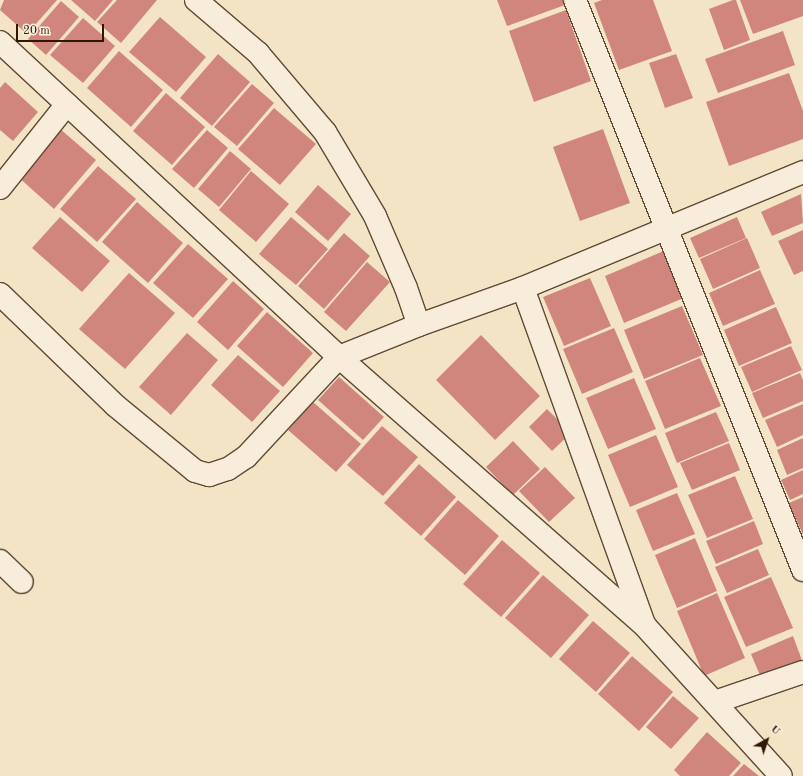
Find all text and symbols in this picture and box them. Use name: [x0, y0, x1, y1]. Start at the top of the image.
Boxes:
scale bar: [18, 16, 106, 42]
text: 20 m: [23, 25, 50, 37]
north arrow: [747, 720, 787, 760]
text: U: [768, 723, 782, 737]

